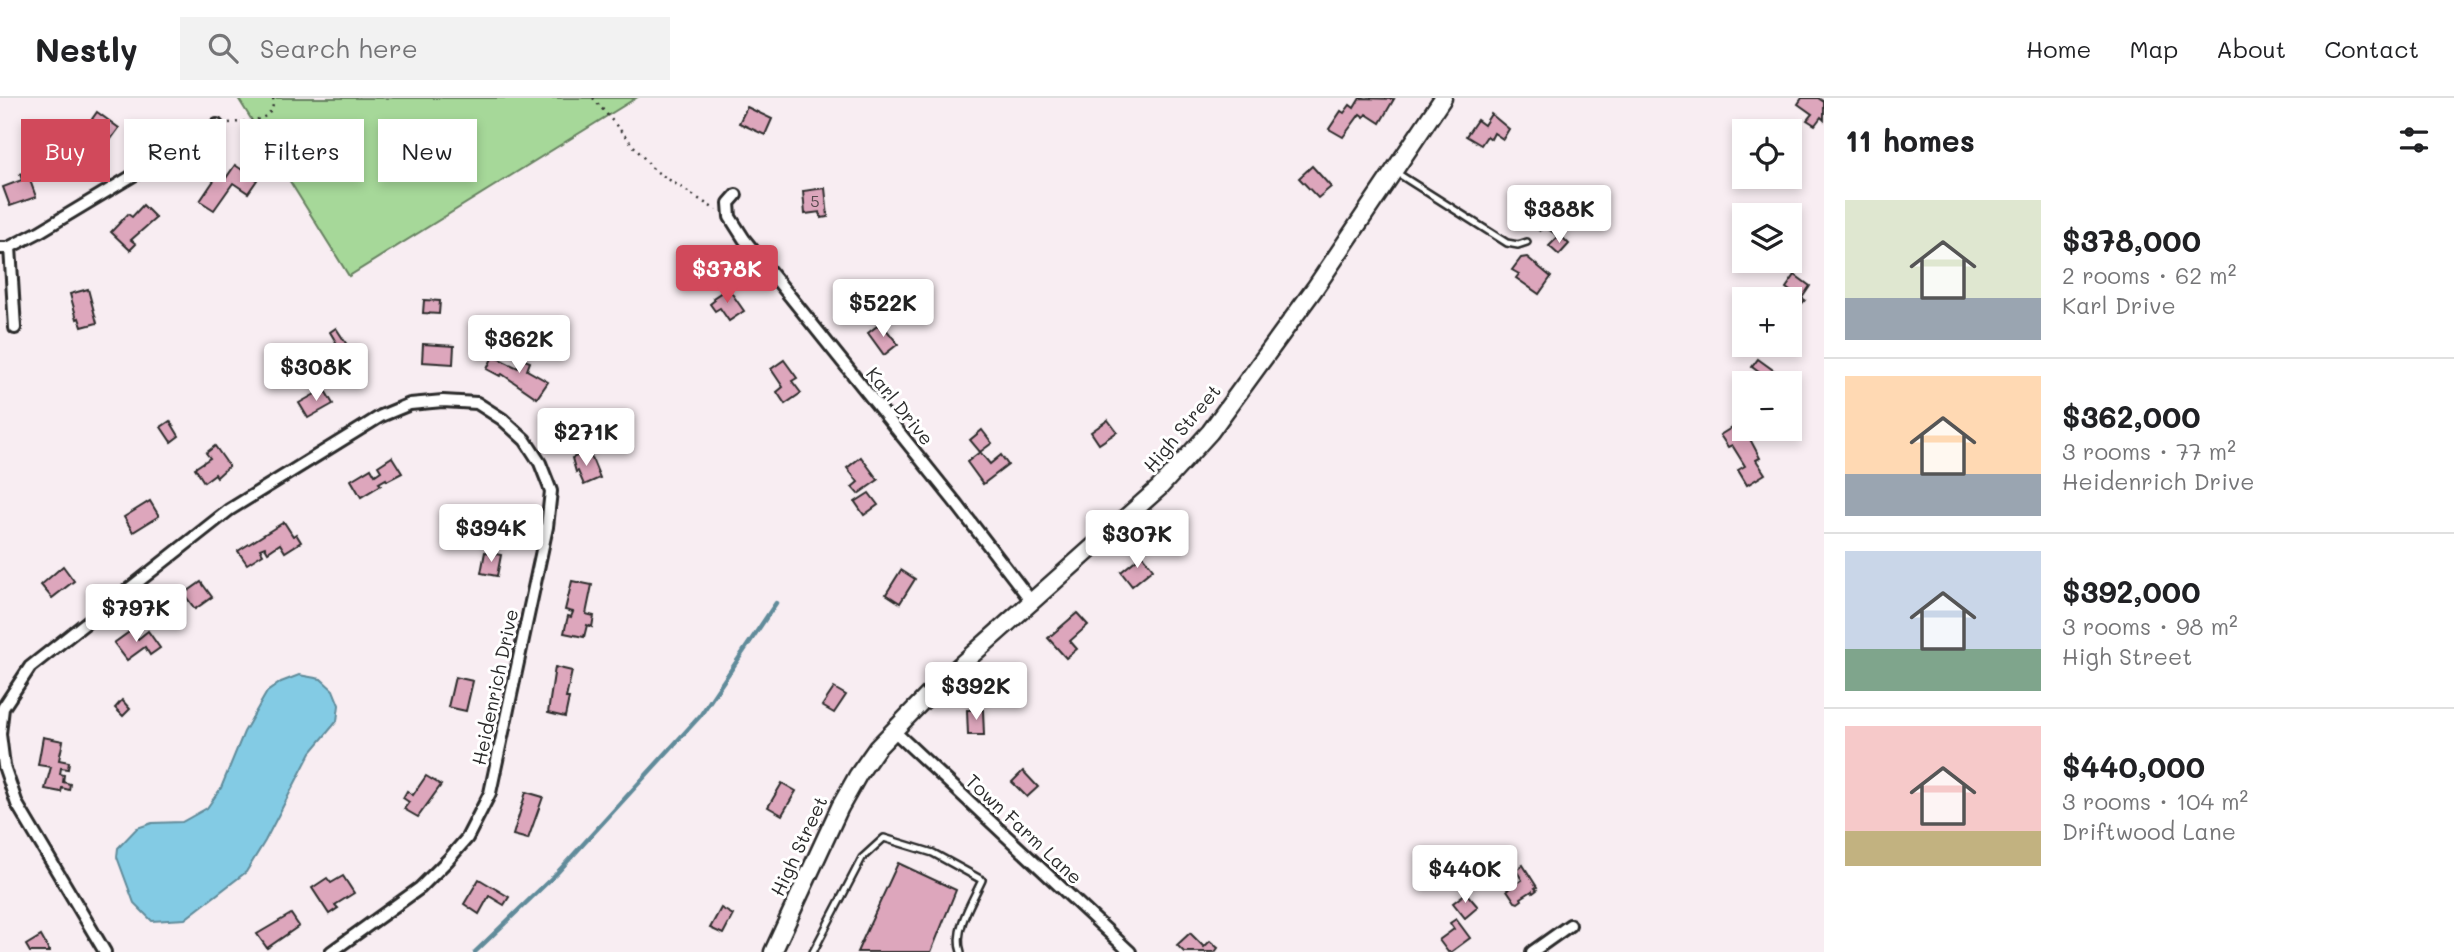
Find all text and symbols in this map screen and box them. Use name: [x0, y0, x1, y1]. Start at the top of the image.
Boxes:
search box: [180, 17, 670, 80]
text: Nestly: [35, 27, 138, 70]
icon: search: [204, 29, 242, 67]
text: Search here: [260, 31, 418, 65]
text: Home: [2026, 33, 2091, 64]
text: Map: [2129, 33, 2178, 64]
text: About: [2216, 33, 2286, 64]
text: Contact: [2324, 33, 2419, 64]
chip: Buy: [21, 119, 110, 182]
chip: Rent: [124, 119, 226, 182]
chip: Filters: [240, 119, 364, 182]
chip: New: [378, 119, 477, 182]
map controls: [1732, 119, 1802, 441]
button: locate: [1732, 119, 1802, 189]
text: 11 homes: [1845, 120, 1975, 160]
icon: filters: [2395, 121, 2433, 159]
pin: $388K: [1510, 186, 1608, 245]
house number: 5: [810, 190, 820, 211]
text: $388K: [1523, 193, 1595, 223]
button: layers: [1732, 203, 1802, 273]
text: $378,000: [2062, 220, 2201, 260]
icon: home: [1901, 228, 1985, 312]
pin: $378K: [678, 246, 776, 305]
text: $378K: [692, 253, 762, 283]
text: 2 rooms · 62 m²: [2062, 260, 2236, 290]
pin: $522K: [834, 280, 932, 339]
text: $522K: [849, 287, 917, 317]
button: +: [1732, 287, 1802, 357]
text: Karl Drive: [2062, 290, 2176, 320]
pin: $362K: [470, 316, 568, 375]
text: $362K: [484, 323, 554, 353]
pin: $308K: [267, 344, 365, 403]
text: $308K: [280, 351, 352, 381]
street label: Karl Drive: [861, 361, 940, 450]
button: −: [1732, 371, 1802, 441]
street label: High Street: [1137, 378, 1226, 477]
text: $362,000: [2062, 396, 2201, 436]
icon: home: [1901, 404, 1985, 488]
pin: $271K: [537, 408, 635, 468]
text: $271K: [553, 416, 619, 446]
text: 3 rooms · 77 m²: [2062, 436, 2236, 466]
text: Heidenrich Drive: [2062, 466, 2254, 496]
pin: $394K: [442, 504, 540, 564]
pin: $307K: [1088, 510, 1186, 570]
text: $394K: [455, 512, 527, 542]
text: $307K: [1102, 518, 1172, 548]
text: $392,000: [2062, 571, 2200, 611]
icon: home: [1901, 579, 1985, 663]
pin: $797K: [87, 584, 185, 644]
text: $797K: [102, 592, 170, 622]
street label: Heidenrich Drive: [466, 607, 523, 767]
text: 3 rooms · 98 m²: [2062, 611, 2238, 641]
text: High Street: [2062, 641, 2192, 671]
pin: $392K: [927, 662, 1025, 722]
text: $392K: [941, 670, 1011, 700]
text: $440,000: [2062, 746, 2205, 786]
icon: home: [1901, 754, 1985, 838]
street label: Town Farm Lane: [961, 768, 1088, 889]
text: 3 rooms · 104 m²: [2062, 786, 2248, 816]
street label: High Street: [764, 792, 833, 900]
text: Driftwood Lane: [2062, 816, 2236, 846]
pin: $440K: [1416, 846, 1514, 905]
text: $440K: [1428, 853, 1502, 883]

